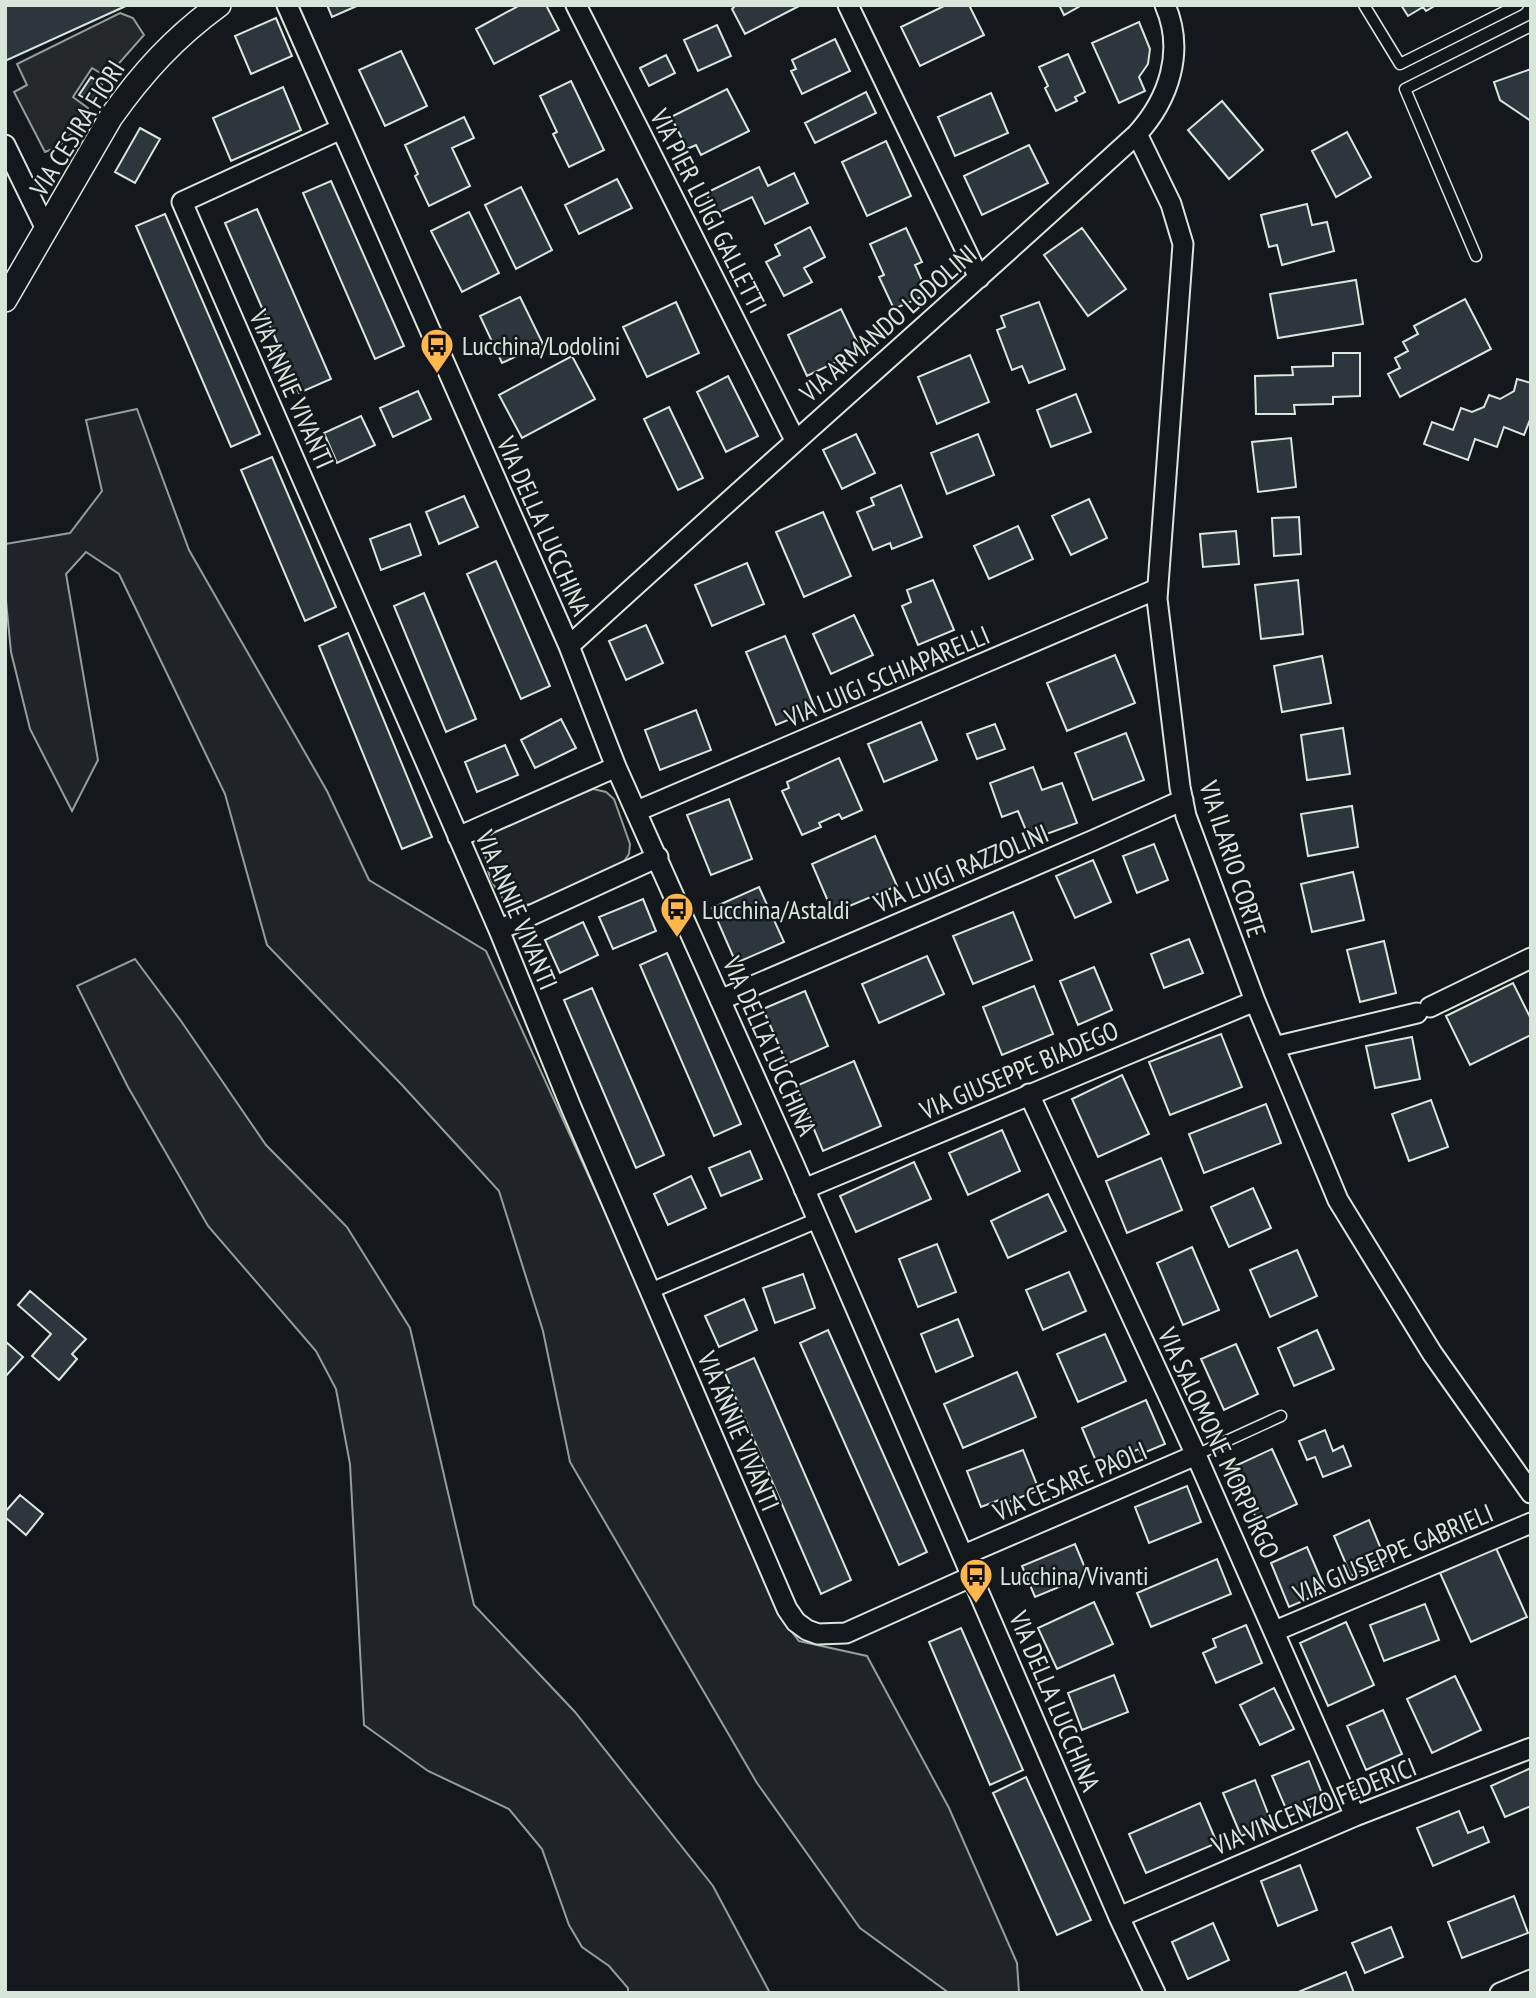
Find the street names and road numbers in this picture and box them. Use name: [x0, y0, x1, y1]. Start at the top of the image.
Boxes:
street label: VIA CESIRA FIORI: [22, 54, 132, 203]
street label: VIA PIER LUIGI GALLETTI: [643, 103, 775, 318]
street label: VIA ARMANDO LODOLINI: [792, 237, 983, 410]
street label: VIA ANNIE VIVANTI: [242, 304, 342, 473]
street label: VIA DELLA LUCCHINA: [489, 430, 598, 621]
street label: VIA LUIGI SCHIAPARELLI: [779, 618, 994, 734]
street label: VIA ILARIO CORTE: [1192, 776, 1274, 941]
street label: VIA LUIGI RAZZOLINI: [868, 816, 1053, 920]
street label: VIA ANNIE VIVANTI: [468, 824, 565, 995]
street label: VIA DELLA LUCCHINA: [715, 950, 824, 1141]
street label: VIA GIUSEPPE BIADEGO: [914, 1013, 1123, 1127]
street label: VIA SALOMONE MORPURGO: [1151, 1321, 1287, 1564]
street label: VIA ANNIE VIVANTI: [690, 1345, 787, 1516]
street label: VIA CESARE PAOLI: [987, 1434, 1152, 1529]
street label: VIA GIUSEPPE GABRIELI: [1287, 1496, 1498, 1610]
street label: VIA DELLA LUCCHINA: [1002, 1605, 1108, 1797]
street label: VIA VINCENZO FEDERICI: [1206, 1750, 1421, 1862]

